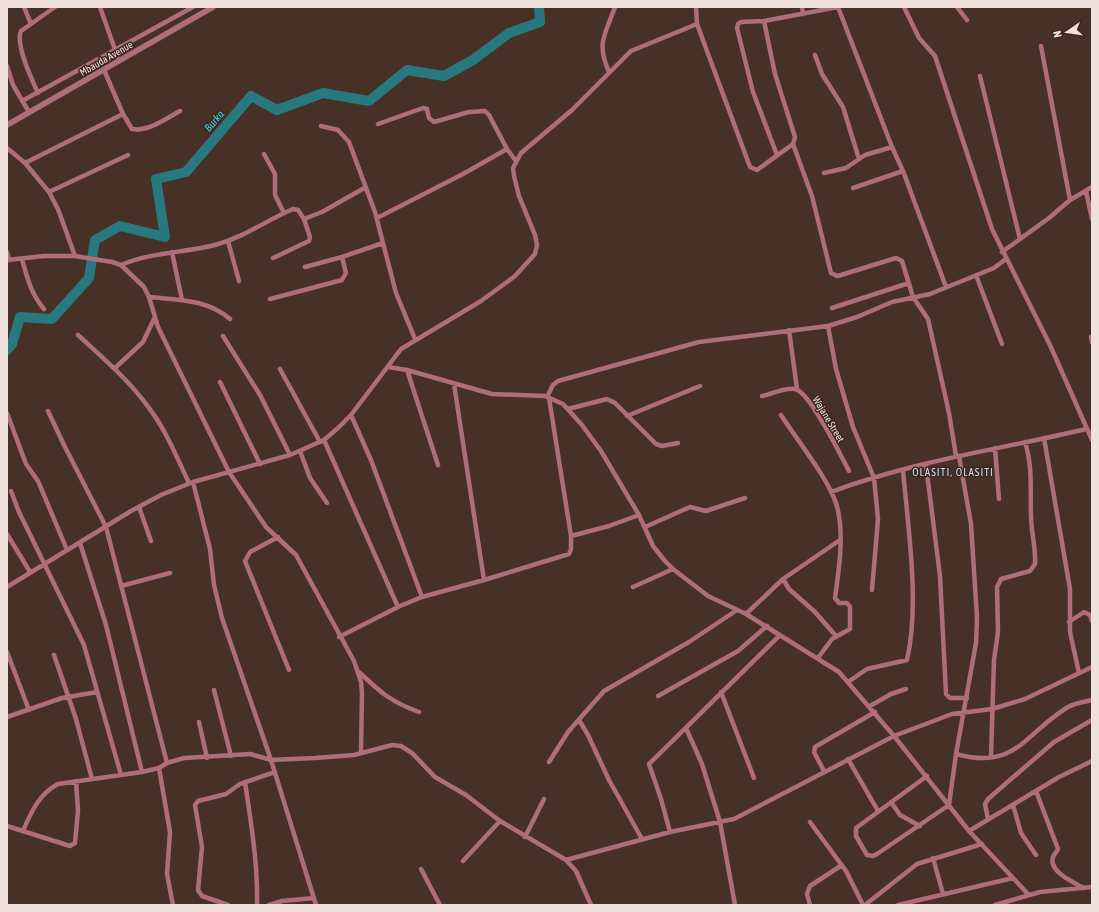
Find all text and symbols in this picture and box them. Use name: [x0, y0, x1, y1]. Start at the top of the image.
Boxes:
north arrow: [1047, 12, 1087, 52]
text: N: [1051, 30, 1064, 39]
street label: Mbauda Avenue: [78, 39, 135, 78]
water label: Burka: [202, 108, 226, 134]
street label: Wajane Street: [811, 394, 847, 444]
district label: OLASITI, OLASITI: [912, 466, 994, 478]

